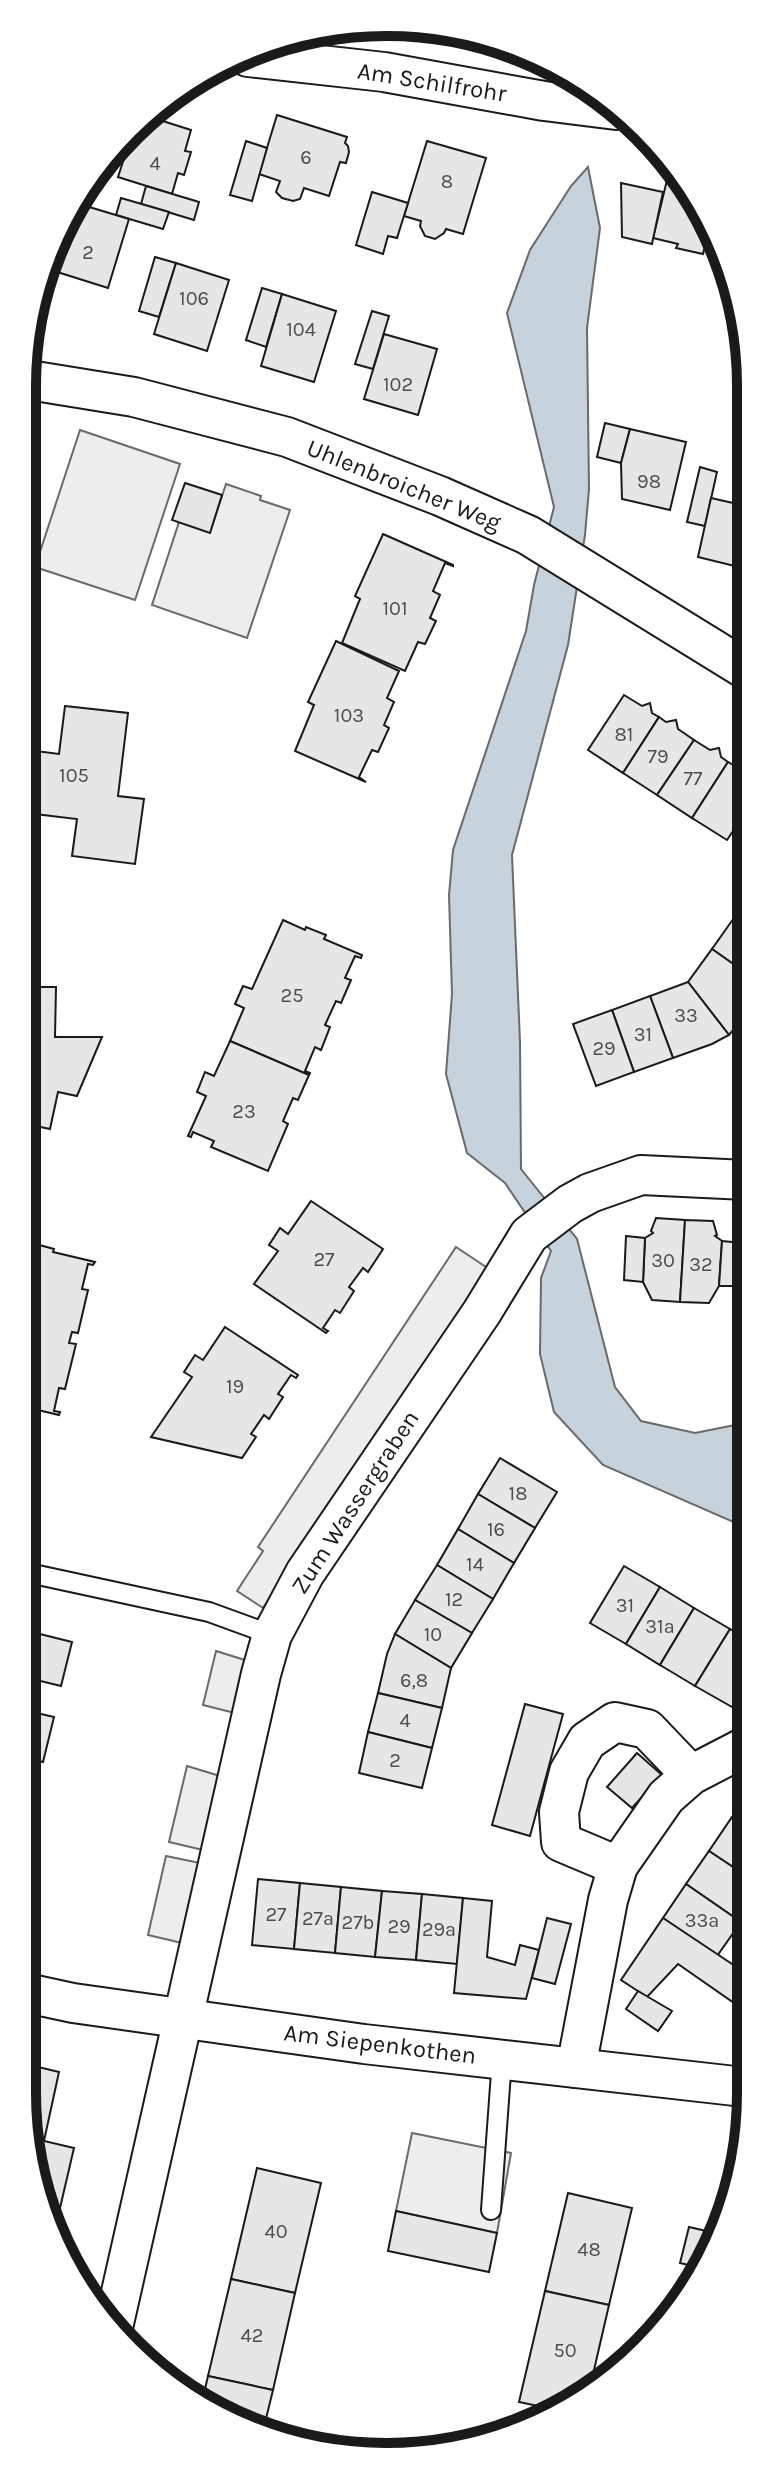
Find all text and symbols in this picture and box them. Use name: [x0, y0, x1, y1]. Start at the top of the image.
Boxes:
street label: Am Schilfrohr: [356, 56, 509, 108]
house number: 6: [300, 146, 312, 169]
house number: 4: [149, 152, 161, 175]
house number: 8: [441, 170, 453, 193]
house number: 2: [82, 241, 94, 264]
house number: 106: [179, 287, 209, 310]
house number: 104: [286, 318, 316, 341]
house number: 102: [383, 373, 413, 396]
street label: Uhlenbroicher Weg: [303, 433, 506, 537]
house number: 98: [637, 470, 661, 493]
house number: 101: [382, 597, 408, 620]
house number: 103: [334, 704, 364, 727]
house number: 81: [615, 723, 633, 746]
house number: 79: [648, 745, 669, 768]
house number: 105: [59, 764, 89, 787]
house number: 77: [684, 767, 703, 790]
house number: 25: [281, 984, 303, 1007]
house number: 33: [674, 1004, 698, 1027]
house number: 31: [634, 1023, 652, 1046]
house number: 29: [592, 1037, 616, 1060]
house number: 23: [232, 1100, 256, 1123]
house number: 27: [314, 1248, 335, 1271]
house number: 30: [651, 1249, 675, 1272]
house number: 32: [689, 1253, 713, 1276]
house number: 19: [226, 1375, 244, 1398]
street label: Zum Wassergraben: [285, 1405, 425, 1599]
house number: 18: [509, 1482, 527, 1505]
house number: 16: [487, 1518, 505, 1541]
house number: 14: [466, 1553, 484, 1576]
house number: 12: [445, 1588, 463, 1611]
house number: 31: [616, 1594, 634, 1617]
house number: 31a: [645, 1615, 675, 1638]
house number: 10: [424, 1623, 442, 1646]
house number: 6,8: [400, 1669, 428, 1692]
house number: 4: [399, 1709, 411, 1732]
house number: 2: [389, 1749, 401, 1772]
house number: 27: [266, 1903, 287, 1926]
house number: 27a: [302, 1907, 334, 1930]
house number: 33a: [685, 1909, 719, 1932]
house number: 27b: [342, 1911, 374, 1934]
house number: 29: [387, 1915, 411, 1938]
house number: 29a: [422, 1918, 456, 1941]
street label: Am Siepenkothen: [282, 2018, 478, 2070]
house number: 40: [264, 2220, 288, 2243]
house number: 48: [577, 2238, 601, 2261]
house number: 42: [241, 2324, 263, 2347]
house number: 50: [553, 2339, 577, 2362]

